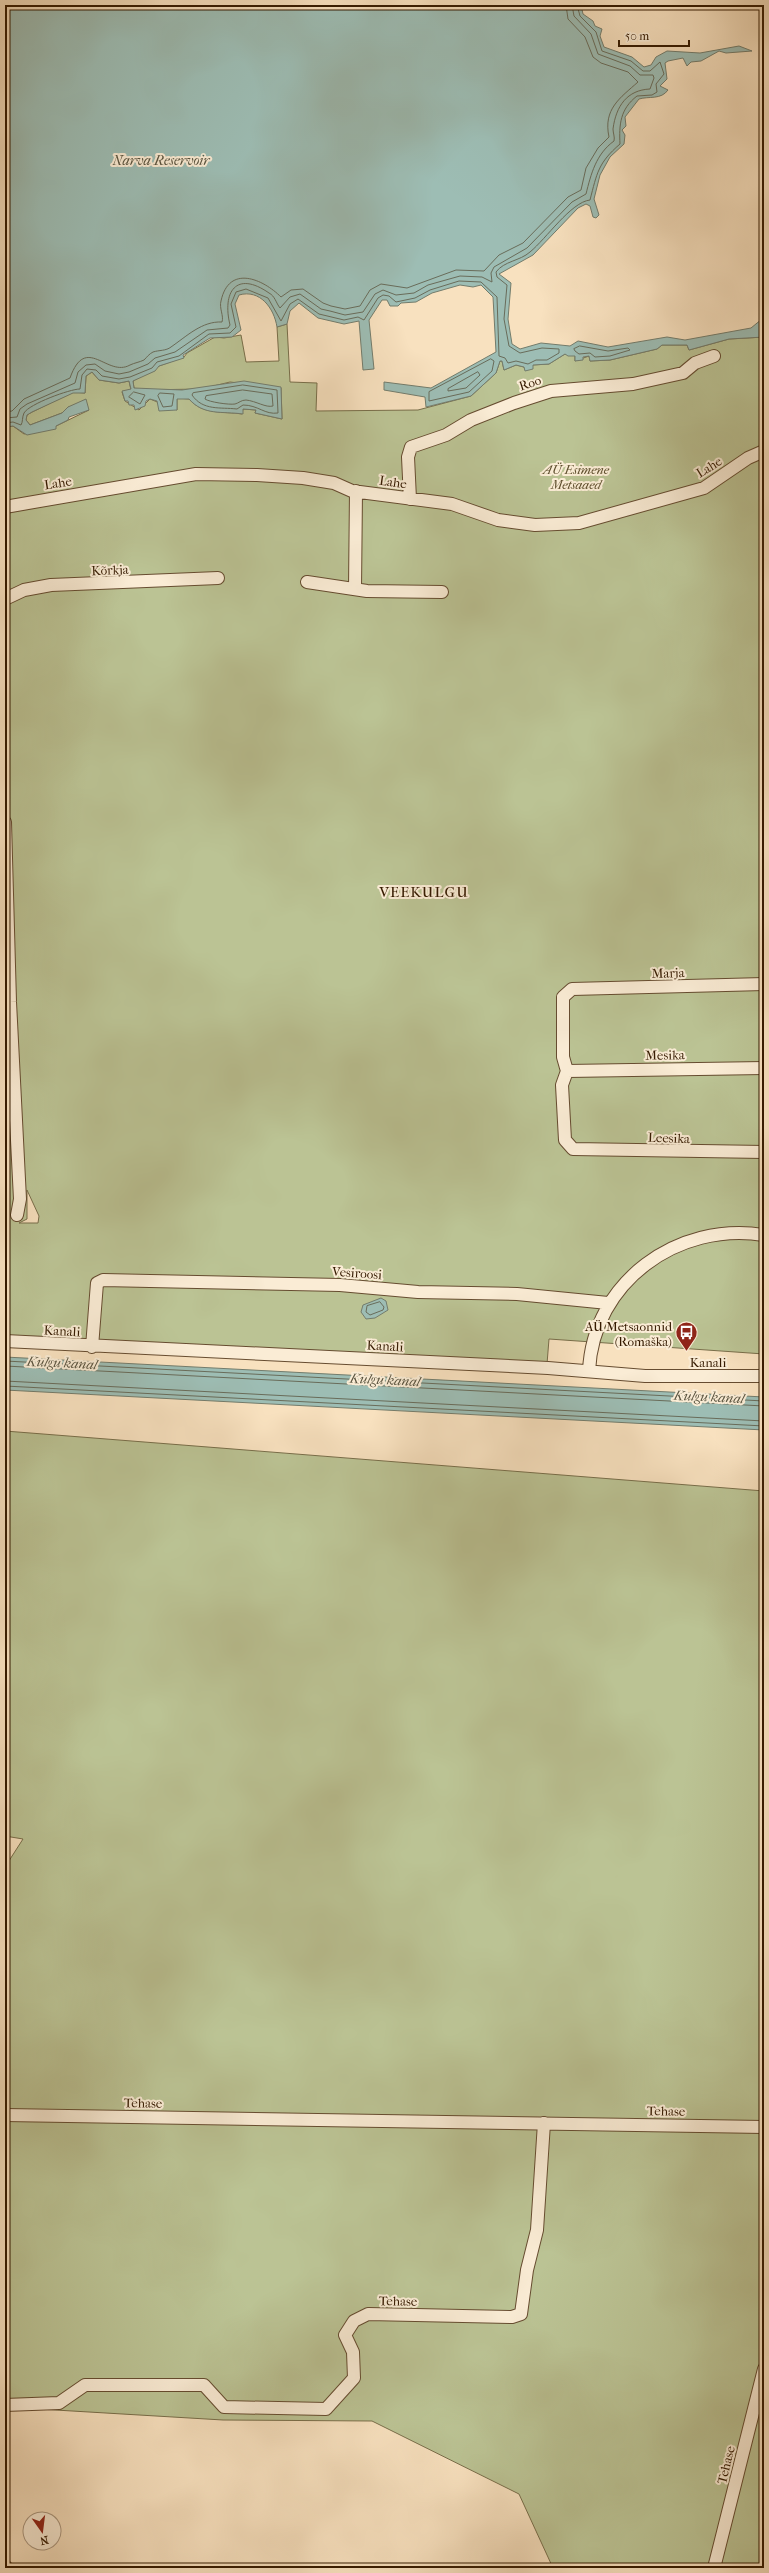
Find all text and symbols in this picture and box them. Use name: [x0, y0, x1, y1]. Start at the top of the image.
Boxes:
scale bar: [619, 22, 689, 48]
text: 50 m: [625, 29, 649, 43]
water label: Narva Reservoir: [111, 152, 211, 169]
street label: Roo: [517, 372, 543, 394]
street label: Lahe: [693, 453, 725, 481]
park label: AÜ Esimene Metsaaed: [541, 462, 610, 492]
street label: Lahe: [43, 473, 73, 493]
street label: Lahe: [378, 473, 408, 491]
street label: Kõrkja: [91, 562, 130, 578]
district label: VEEKULGU: [378, 883, 469, 901]
street label: Marja: [651, 965, 686, 981]
street label: Mesika: [645, 1047, 686, 1063]
street label: Leesika: [648, 1130, 691, 1146]
street label: Vesiroosi: [331, 1264, 383, 1282]
place label: AÜ Metsaonnid (Romaška): [584, 1319, 673, 1349]
bus stop icon: AÜ Metsaonnid (Romaška): [674, 1320, 700, 1353]
street label: Kanali: [43, 1323, 81, 1339]
street label: Kanali: [366, 1338, 404, 1354]
water label: Kulgu kanal: [25, 1353, 99, 1373]
street label: Kanali: [690, 1355, 726, 1370]
water label: Kulgu kanal: [348, 1370, 422, 1390]
water label: Kulgu kanal: [672, 1387, 746, 1407]
street label: Tehase: [124, 2095, 163, 2111]
street label: Tehase: [647, 2103, 686, 2119]
street label: Tehase: [379, 2293, 418, 2309]
street label: Tehase: [714, 2444, 738, 2486]
north arrow: [22, 2511, 62, 2551]
text: N: [38, 2533, 50, 2548]

